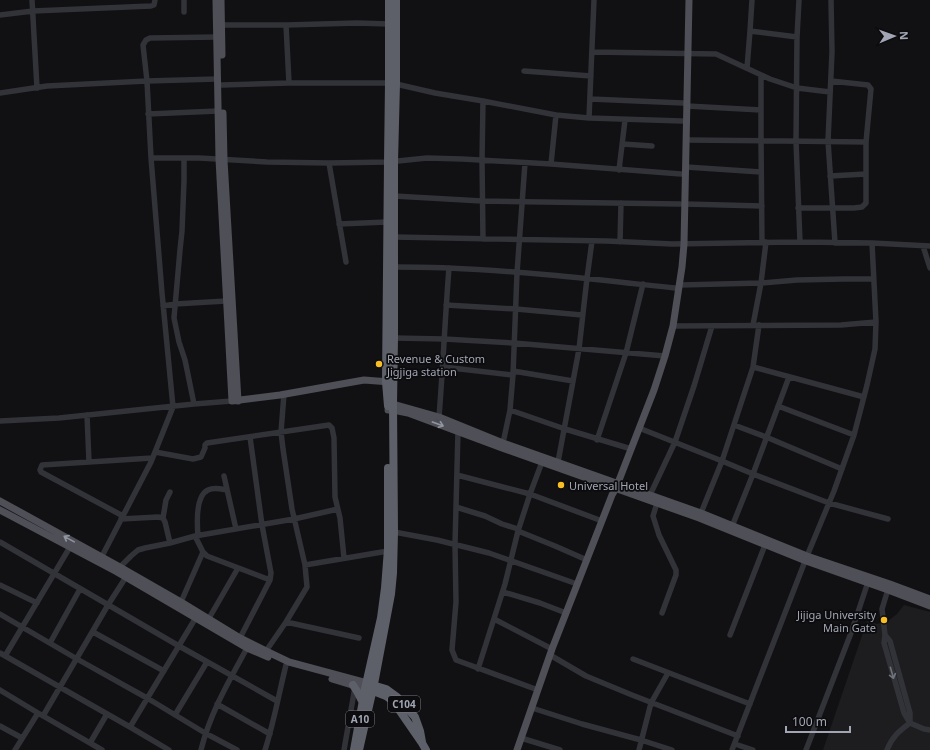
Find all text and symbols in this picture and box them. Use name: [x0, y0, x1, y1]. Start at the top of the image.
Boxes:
north arrow: [874, 16, 914, 56]
text: N: [897, 31, 912, 40]
place label: Revenue & Custom Jigjiga station: [386, 351, 485, 379]
marker: Revenue & Custom Jigjiga station: [374, 359, 384, 369]
one-way arrow: [432, 421, 444, 429]
place label: Universal Hotel: [569, 478, 648, 493]
marker: Universal Hotel: [556, 480, 566, 490]
one-way arrow: [63, 535, 75, 543]
place label: Jijiga University Main Gate: [796, 607, 876, 635]
marker: Jijiga University Main Gate: [879, 615, 889, 625]
one-way arrow: [889, 666, 897, 679]
road number: C104: [388, 696, 420, 712]
scale bar: [786, 708, 850, 734]
road number: A10: [346, 711, 374, 727]
text: 100 m: [792, 713, 827, 730]

